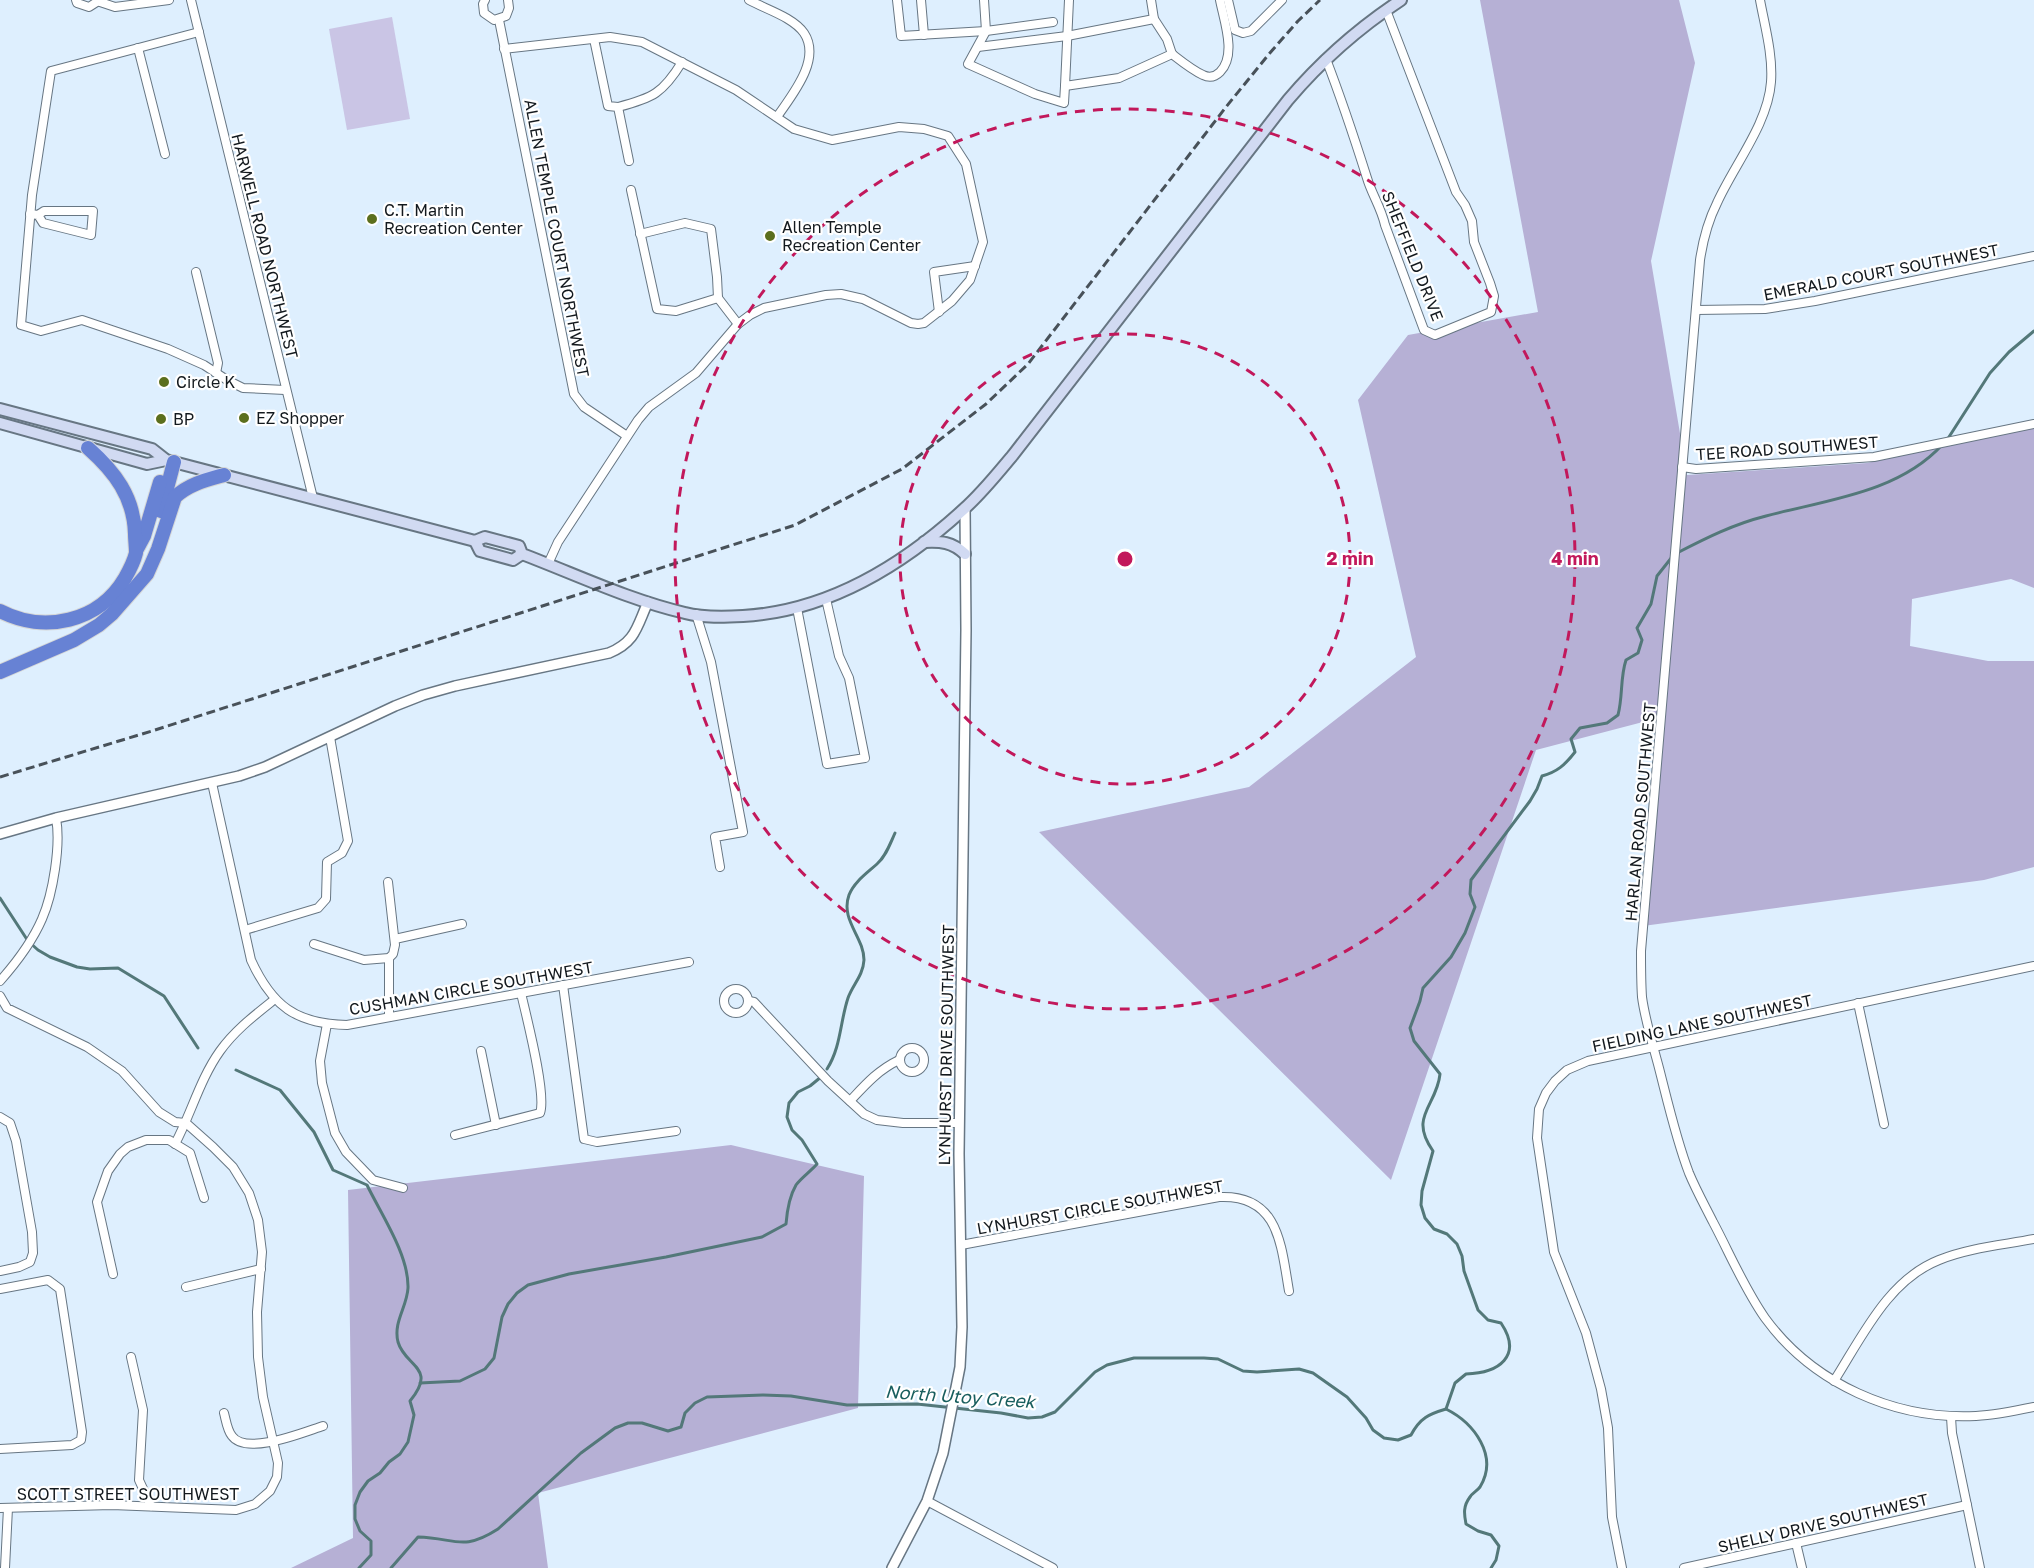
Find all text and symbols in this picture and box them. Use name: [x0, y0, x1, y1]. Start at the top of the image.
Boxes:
street label: ALLEN TEMPLE COURT NORTHWEST: [520, 97, 594, 379]
street label: HARWELL ROAD NORTHWEST: [227, 131, 303, 361]
street label: SHEFFIELD DRIVE: [1378, 188, 1448, 324]
place label: C.T. Martin Recreation Center: [384, 200, 523, 238]
marker: C.T. Martin Recreation Center: [365, 212, 379, 226]
place label: Allen Temple Recreation Center: [782, 217, 921, 255]
marker: Allen Temple Recreation Center: [763, 229, 777, 243]
street label: EMERALD COURT SOUTHWEST: [1762, 239, 2000, 305]
place label: Circle K: [176, 372, 235, 392]
marker: Circle K: [157, 375, 171, 389]
place label: EZ Shopper: [256, 408, 344, 428]
place label: BP: [173, 409, 194, 429]
marker: EZ Shopper: [237, 411, 251, 425]
marker: BP: [154, 412, 168, 426]
street label: TEE ROAD SOUTHWEST: [1695, 432, 1879, 464]
text: 2 min: [1326, 547, 1374, 569]
text: 4 min: [1551, 547, 1599, 569]
centre of rings: [1115, 549, 1135, 569]
street label: HARLAN ROAD SOUTHWEST: [1620, 702, 1660, 922]
street label: LYNHURST DRIVE SOUTHWEST: [934, 924, 958, 1166]
street label: CUSHMAN CIRCLE SOUTHWEST: [348, 957, 594, 1019]
street label: FIELDING LANE SOUTHWEST: [1590, 990, 1814, 1056]
street label: LYNHURST CIRCLE SOUTHWEST: [975, 1175, 1225, 1239]
water label: North Utoy Creek: [884, 1380, 1038, 1412]
street label: SCOTT STREET SOUTHWEST: [17, 1484, 239, 1504]
street label: SHELLY DRIVE SOUTHWEST: [1716, 1489, 1930, 1557]

